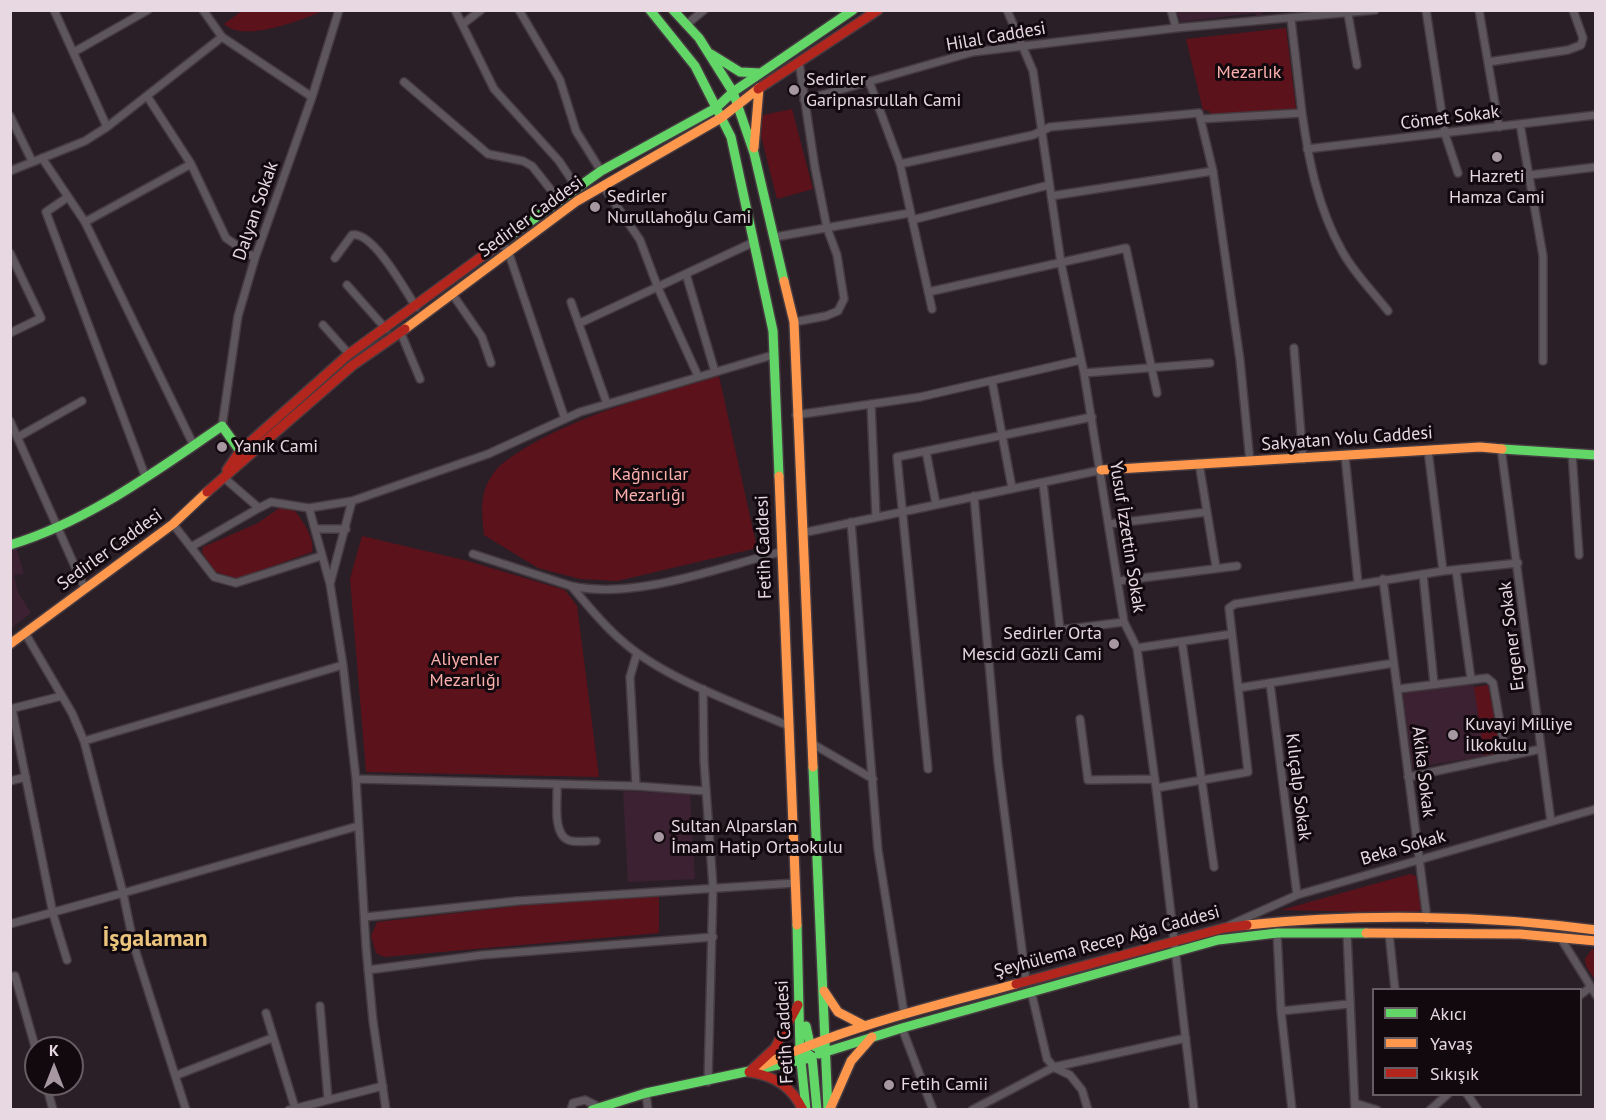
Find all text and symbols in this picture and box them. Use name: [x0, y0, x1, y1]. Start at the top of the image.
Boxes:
street label: Hilal Caddesi: [944, 18, 1048, 56]
park label: Mezarlık: [1217, 62, 1281, 84]
place label: Sedirler Garipnasrullah Cami: [806, 69, 961, 112]
marker: Sedirler Garipnasrullah Cami: [787, 83, 801, 97]
street label: Cömet Sokak: [1399, 101, 1501, 135]
marker: Hazreti Hamza Cami: [1490, 150, 1504, 164]
street label: Dalyan Sokak: [229, 159, 283, 263]
place label: Hazreti Hamza Cami: [1449, 166, 1545, 208]
street label: Sedirler Caddesi: [474, 172, 588, 262]
place label: Sedirler Nurullahoğlu Cami: [607, 186, 751, 228]
marker: Sedirler Nurullahoğlu Cami: [588, 200, 602, 214]
street label: Sakyatan Yolu Caddesi: [1261, 422, 1433, 456]
place label: Yanık Cami: [234, 436, 318, 458]
marker: Yanık Cami: [215, 440, 229, 454]
street label: Yusuf İzzettin Sokak: [1104, 459, 1150, 615]
park label: Kağnıcılar Mezarlığı: [612, 464, 688, 506]
street label: Fetih Caddesi: [751, 495, 777, 599]
street label: Sedirler Caddesi: [53, 505, 167, 595]
street label: Ergener Sokak: [1495, 580, 1529, 692]
place label: Sedirler Orta Mescid Gözli Cami: [962, 623, 1102, 666]
marker: Sedirler Orta Mescid Gözli Cami: [1107, 637, 1121, 651]
park label: Aliyenler Mezarlığı: [430, 649, 500, 692]
place label: Kuvayi Milliye İlkokulu: [1465, 714, 1573, 756]
street label: Akika Sokak: [1407, 725, 1439, 819]
marker: Kuvayi Milliye İlkokulu: [1446, 728, 1460, 742]
street label: Kılıçalp Sokak: [1281, 732, 1315, 842]
place label: Sultan Alparslan İmam Hatip Ortaokulu: [671, 816, 843, 858]
street label: Beka Sokak: [1358, 826, 1448, 870]
marker: Sultan Alparslan İmam Hatip Ortaokulu: [652, 830, 666, 844]
street label: Şeyhülema Recep Ağa Caddesi: [992, 901, 1222, 983]
district label: İşgalaman: [103, 925, 207, 953]
street label: Fetih Caddesi: [771, 980, 799, 1084]
legend: [1372, 988, 1582, 1096]
text: Akıcı: [1430, 1002, 1467, 1025]
text: Yavaş: [1430, 1032, 1473, 1055]
north arrow: [24, 1036, 84, 1096]
text: K: [49, 1040, 59, 1060]
text: Sıkışık: [1430, 1062, 1479, 1085]
place label: Fetih Camii: [901, 1074, 988, 1096]
marker: Fetih Camii: [882, 1078, 896, 1092]

